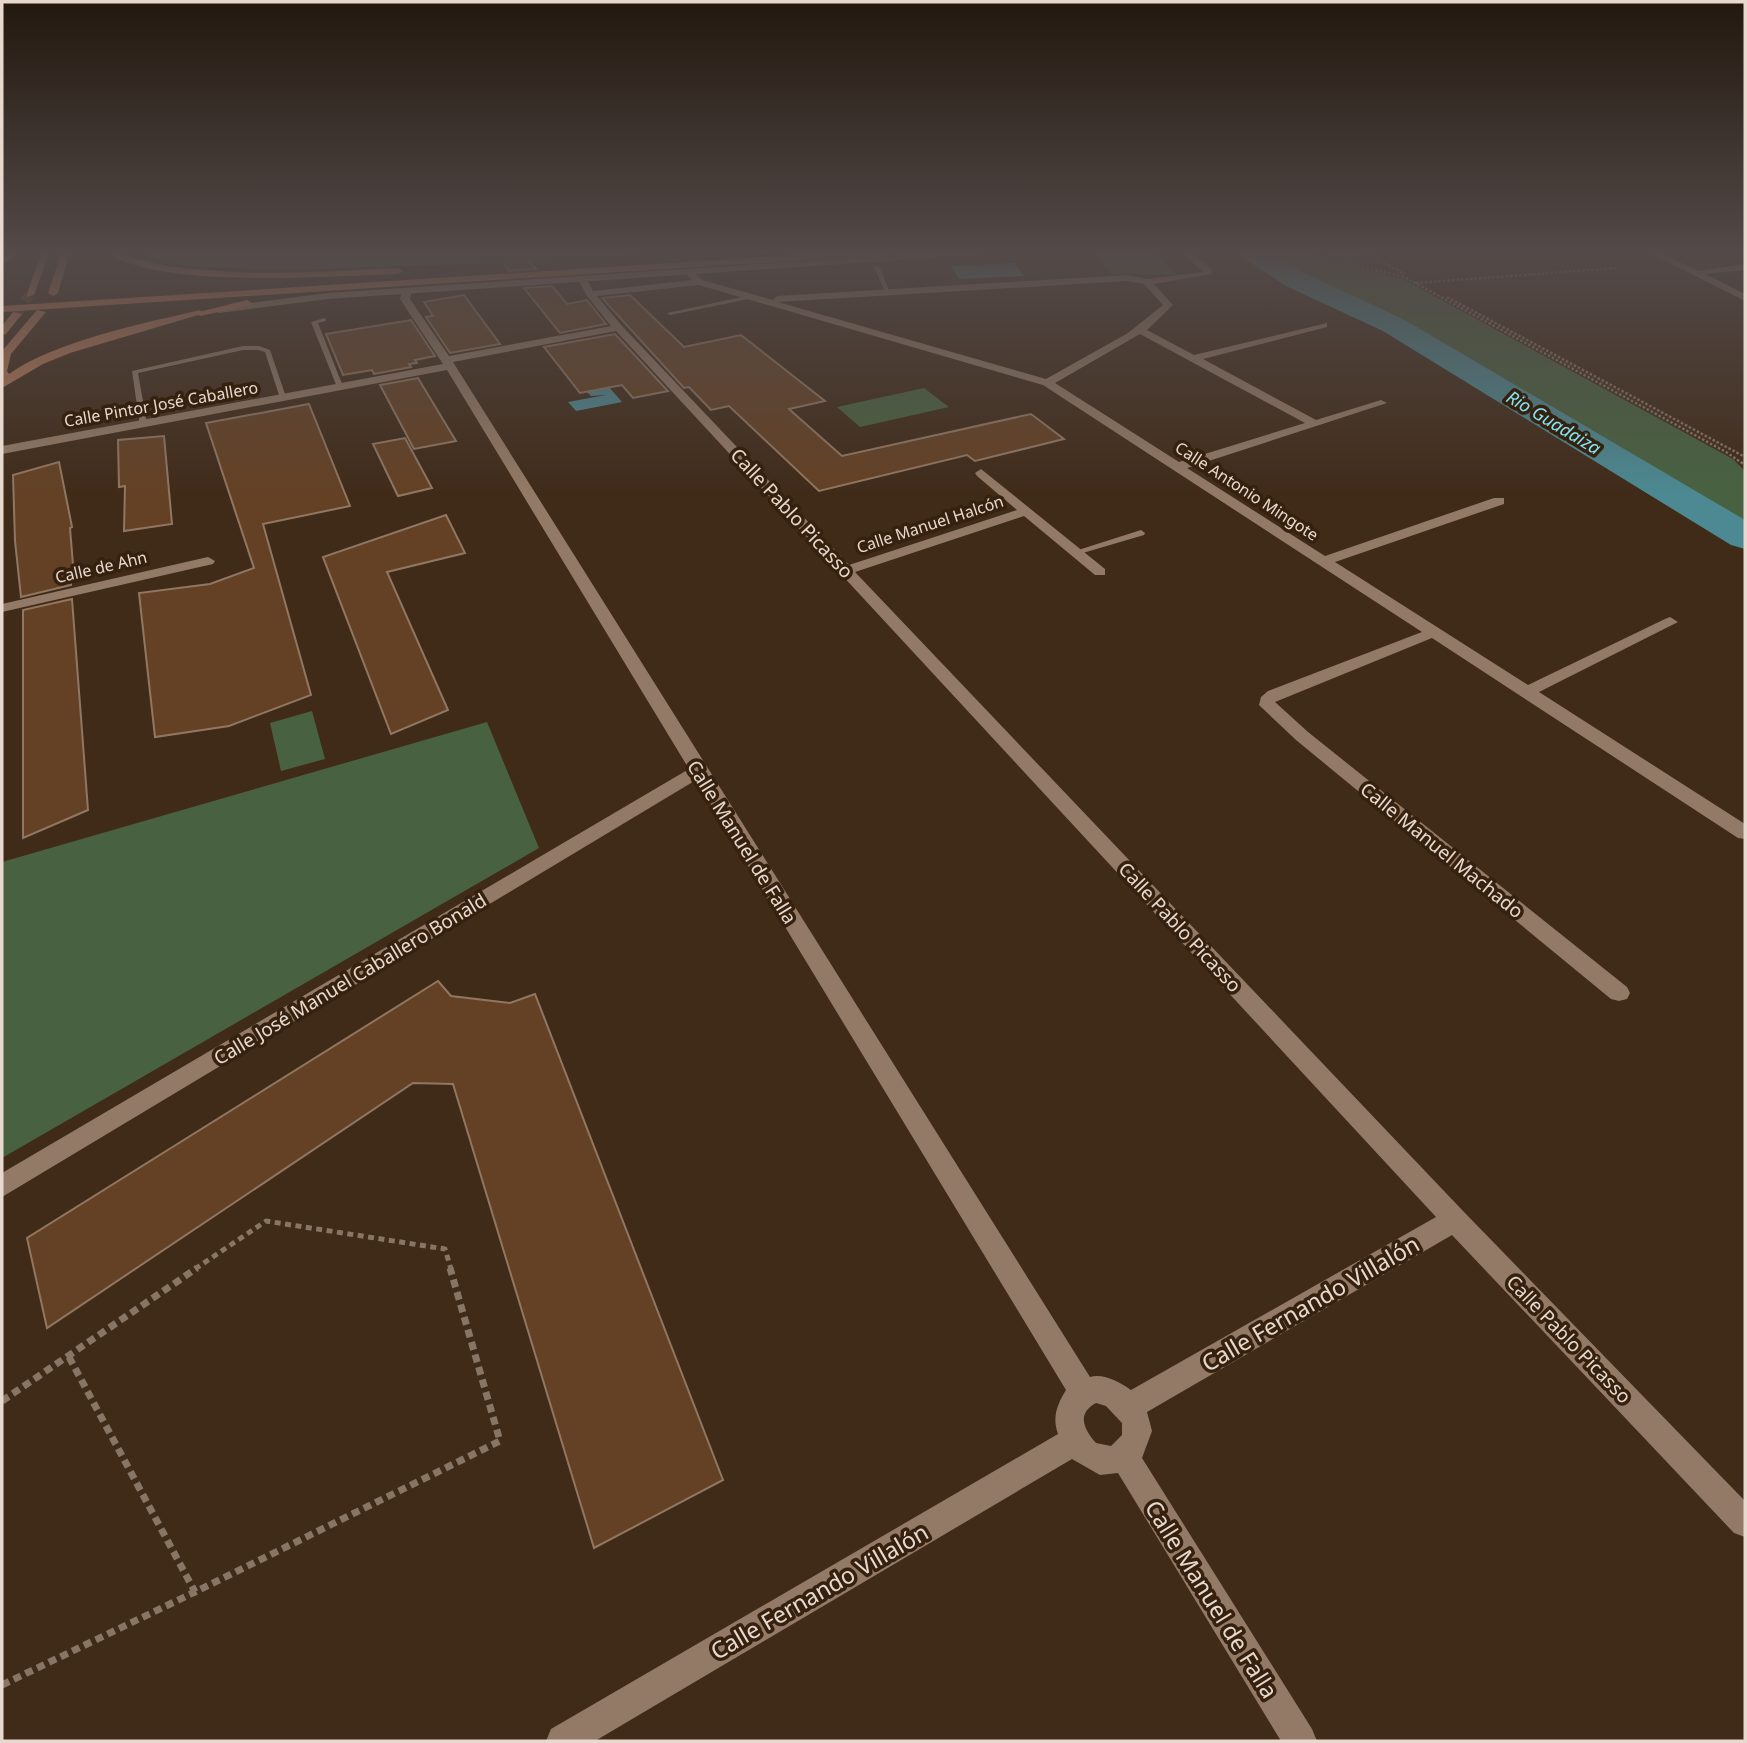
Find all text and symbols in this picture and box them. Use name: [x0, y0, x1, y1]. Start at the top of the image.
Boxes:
street label: Calle Pintor José Caballero: [62, 376, 260, 432]
water label: Rio Guadaiza: [1502, 384, 1606, 460]
street label: Calle Antonio Mingote: [1171, 436, 1323, 546]
street label: Calle Pablo Picasso: [725, 442, 859, 584]
street label: Calle Manuel Halcón: [854, 490, 1006, 558]
street label: Calle de Ahn: [53, 546, 149, 588]
street label: Calle Manuel de Falla: [681, 755, 803, 929]
street label: Calle Manuel Machado: [1355, 776, 1529, 924]
street label: Calle Pablo Picasso: [1113, 856, 1247, 998]
street label: Calle José Manuel Caballero Bonald: [209, 887, 491, 1071]
street label: Calle Fernando Villalón: [1195, 1227, 1425, 1379]
street label: Calle Pablo Picasso: [1501, 1269, 1637, 1409]
street label: Calle Manuel de Falla: [1138, 1494, 1286, 1704]
street label: Calle Fernando Villalón: [704, 1515, 934, 1667]

